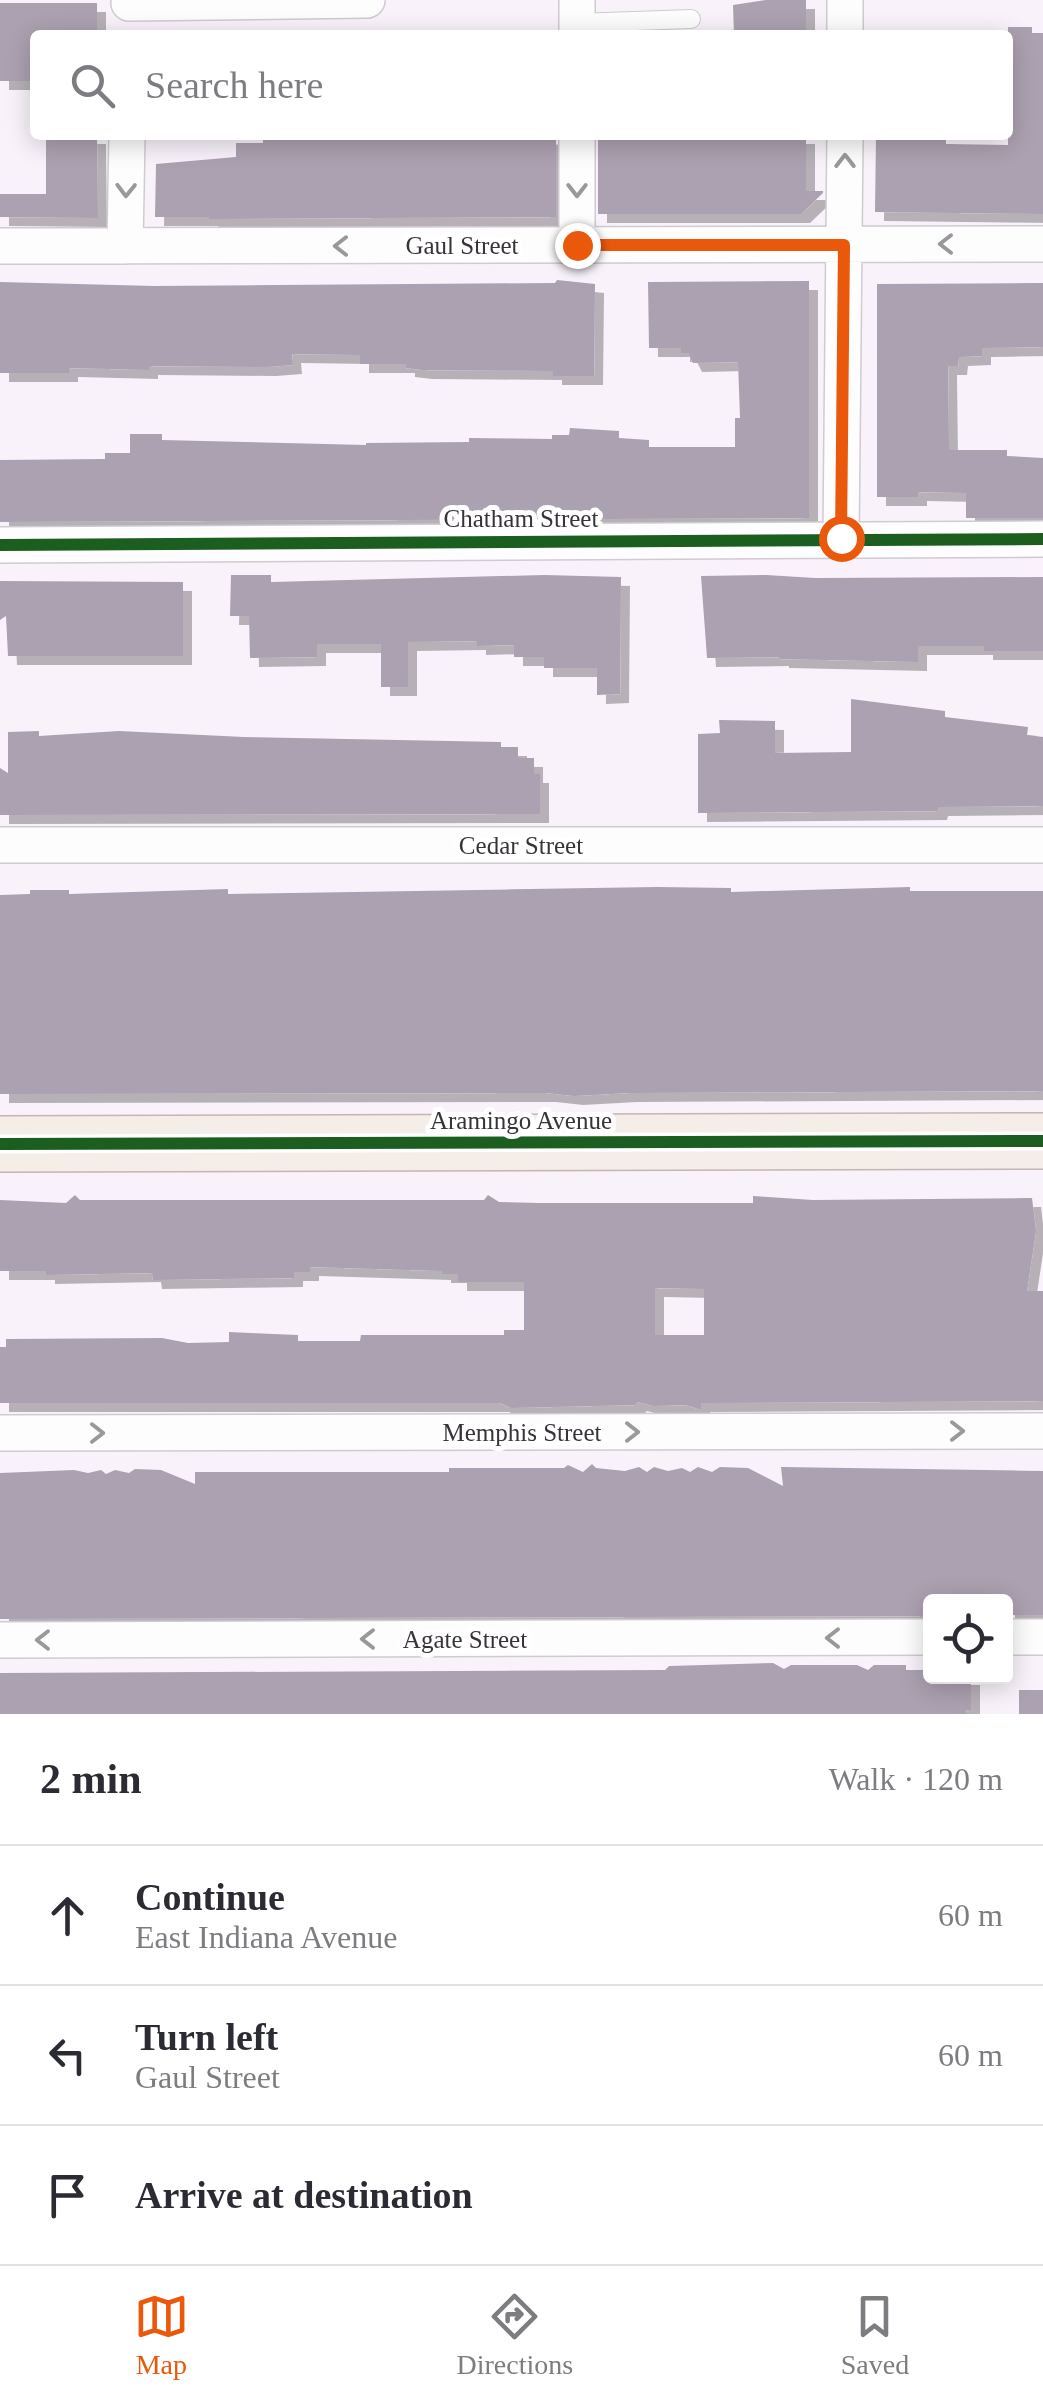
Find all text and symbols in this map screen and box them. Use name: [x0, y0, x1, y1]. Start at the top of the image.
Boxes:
search box: [30, 30, 1013, 140]
icon: search: [65, 58, 120, 113]
text: Search here: [145, 64, 323, 106]
one-way arrow: [834, 152, 856, 168]
one-way arrow: [116, 183, 137, 199]
one-way arrow: [566, 184, 588, 199]
route end: [555, 223, 601, 269]
street label: Gaul Street: [405, 232, 519, 259]
one-way arrow: [937, 233, 952, 255]
one-way arrow: [332, 235, 348, 257]
street label: Chatham Street: [444, 505, 598, 532]
route start: [819, 516, 865, 562]
street label: Cedar Street: [459, 832, 583, 859]
street label: Aramingo Avenue: [430, 1107, 612, 1134]
street label: Memphis Street: [442, 1419, 602, 1446]
one-way arrow: [950, 1420, 966, 1442]
one-way arrow: [626, 1421, 641, 1443]
one-way arrow: [90, 1422, 106, 1444]
map controls: [923, 1594, 1013, 1684]
button: locate: [923, 1594, 1013, 1684]
street label: Agate Street: [403, 1626, 527, 1653]
one-way arrow: [825, 1627, 841, 1648]
one-way arrow: [360, 1628, 376, 1650]
one-way arrow: [35, 1629, 50, 1651]
text: 2 min: [40, 1756, 142, 1802]
text: Walk · 120 m: [829, 1761, 1003, 1797]
text: Continue: [135, 1876, 285, 1918]
icon: ahead: [40, 1888, 95, 1943]
text: 60 m: [938, 1897, 1003, 1933]
text: East Indiana Avenue: [135, 1919, 397, 1955]
text: Turn left: [135, 2016, 278, 2058]
icon: left: [40, 2028, 95, 2083]
text: 60 m: [938, 2037, 1003, 2073]
text: Gaul Street: [135, 2059, 280, 2095]
icon: arrive: [40, 2168, 95, 2223]
text: Arrive at destination: [135, 2174, 473, 2216]
tab: Map: [134, 2289, 189, 2381]
tab: Directions: [456, 2289, 573, 2381]
tab: Saved: [841, 2289, 909, 2381]

